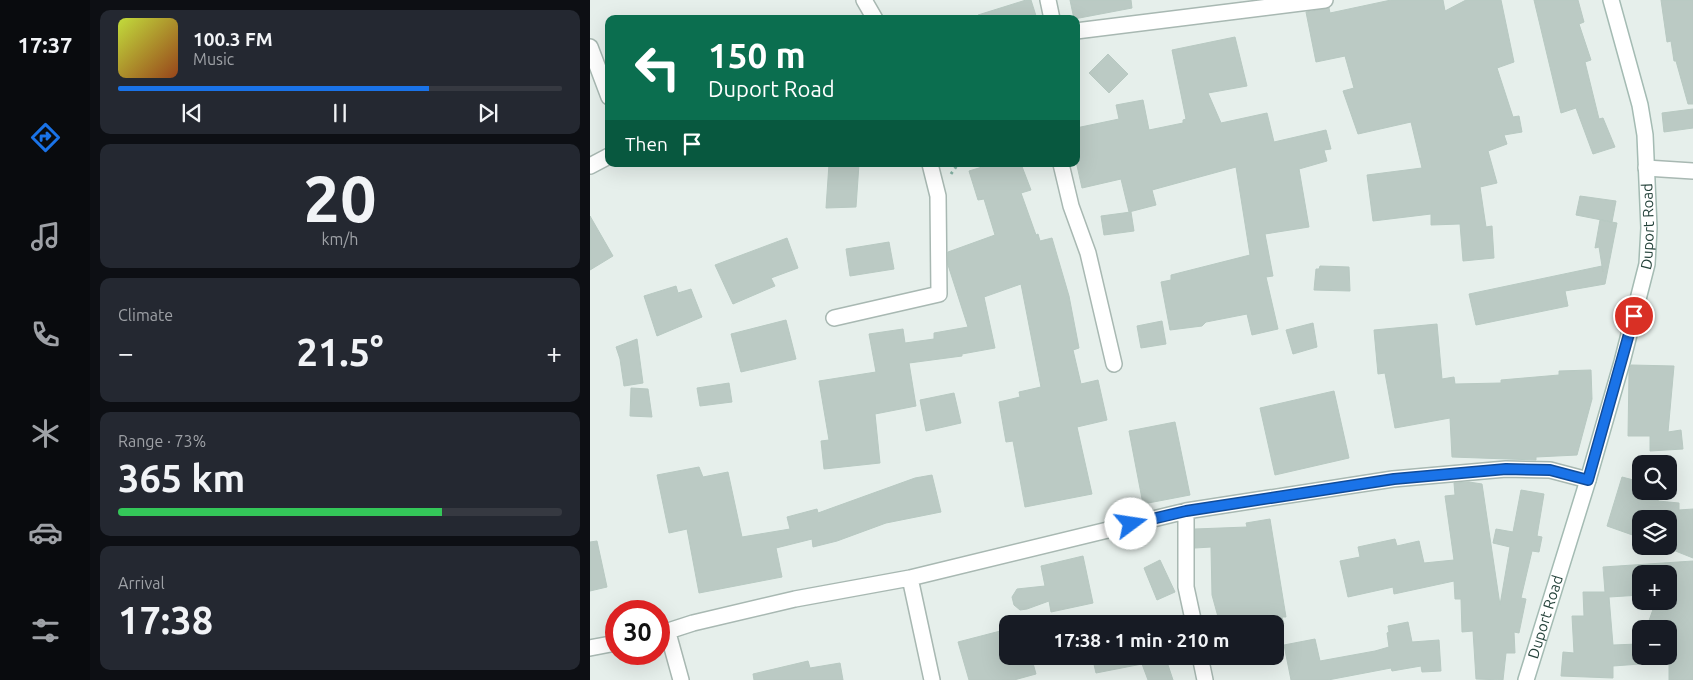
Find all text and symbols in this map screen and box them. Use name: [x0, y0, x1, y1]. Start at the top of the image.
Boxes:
text: 100.3 FM: [193, 28, 273, 50]
text: 17:37: [17, 32, 73, 57]
icon: left: [625, 35, 690, 100]
text: 150 m: [708, 35, 806, 75]
text: Music: [193, 50, 234, 68]
text: Duport Road: [708, 76, 835, 101]
icon: previous: [178, 99, 206, 127]
icon: pause: [326, 99, 354, 127]
icon: next: [474, 99, 502, 127]
icon: directions: [28, 120, 63, 155]
icon: arrive: [678, 130, 706, 158]
text: Then: [625, 133, 668, 155]
text: 20: [303, 161, 377, 234]
street label: Duport Road: [1637, 183, 1657, 271]
icon: music: [28, 219, 63, 254]
text: km/h: [322, 230, 358, 248]
pin: [1613, 295, 1655, 337]
icon: arrive: [1620, 302, 1648, 330]
text: Climate: [118, 306, 173, 324]
icon: phone: [28, 317, 63, 352]
text: 21.5°: [296, 331, 384, 373]
text: −: [118, 337, 134, 368]
text: +: [546, 337, 562, 368]
icon: climate: [28, 416, 63, 451]
text: Range · 73%: [118, 432, 206, 450]
map controls: [1632, 455, 1677, 665]
button: search: [1632, 455, 1677, 500]
text: 365 km: [118, 457, 245, 499]
position arrow: [1104, 497, 1156, 549]
button: layers: [1632, 510, 1677, 555]
icon: car: [28, 515, 63, 550]
button: +: [1632, 565, 1677, 610]
street label: Duport Road: [1524, 573, 1566, 661]
text: Arrival: [118, 574, 165, 592]
text: 17:38: [118, 599, 213, 641]
speed limit sign: 30: [605, 600, 670, 665]
icon: filters: [28, 613, 63, 648]
button: −: [1632, 620, 1677, 665]
text: 17:38 · 1 min · 210 m: [1054, 629, 1229, 651]

